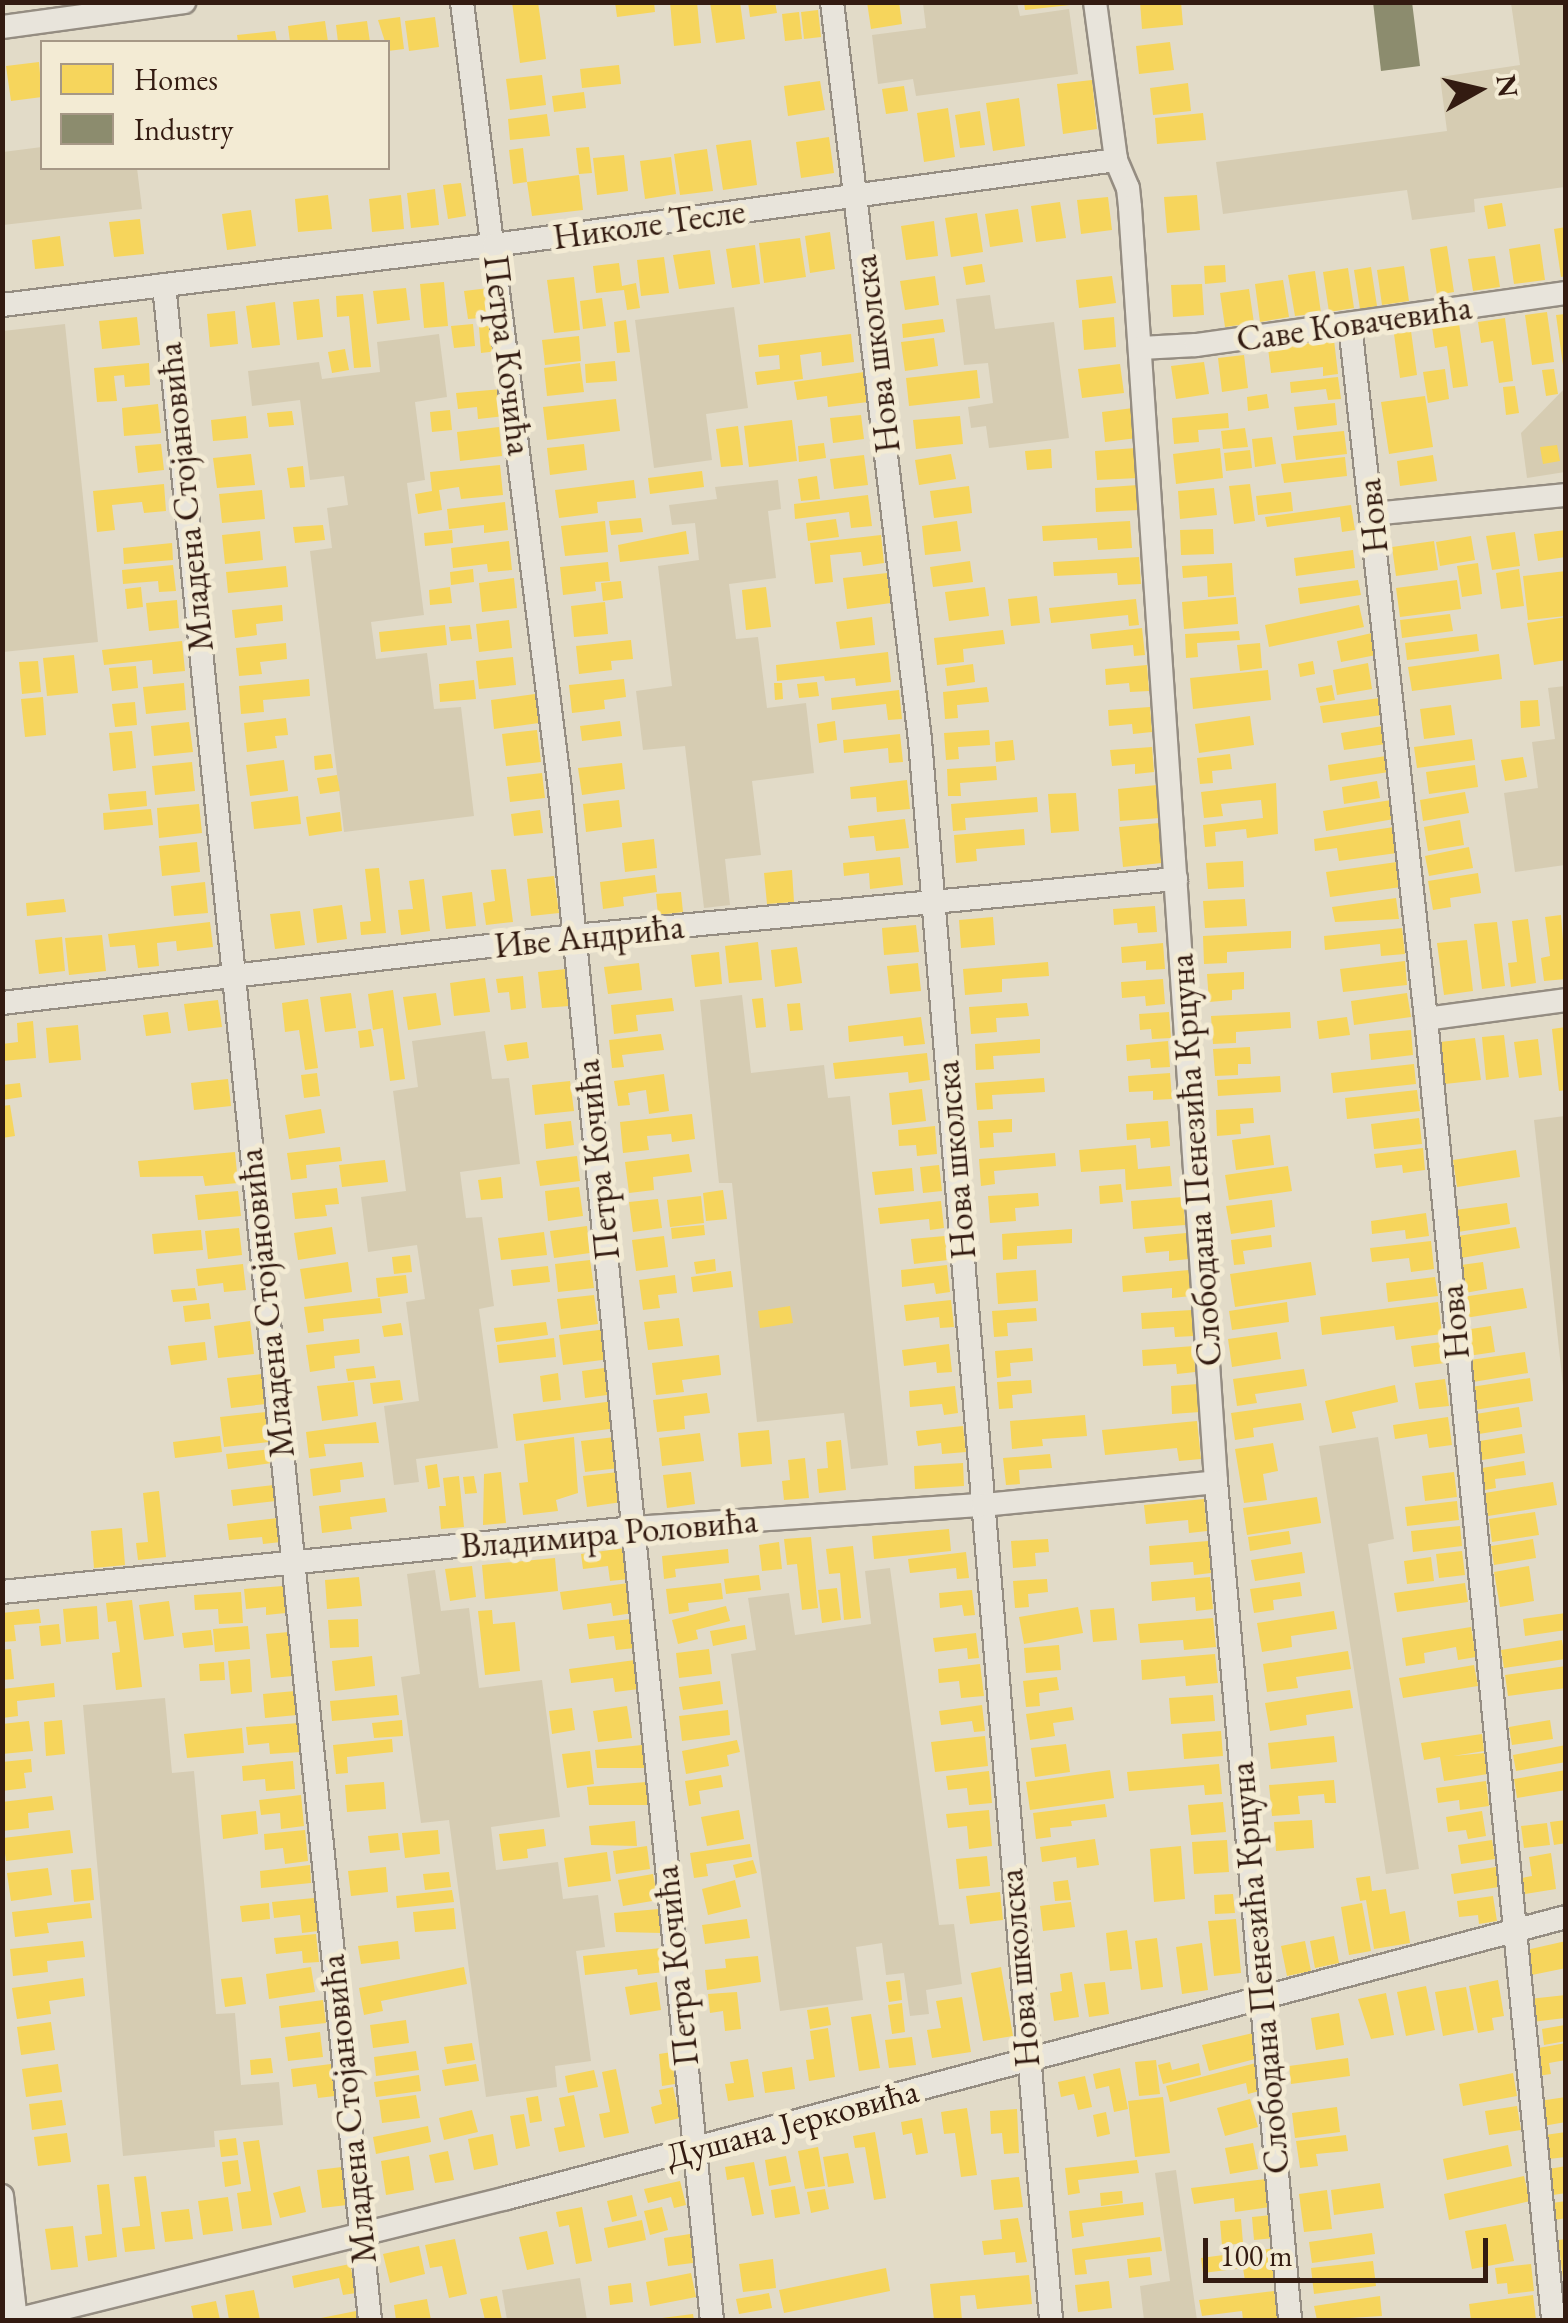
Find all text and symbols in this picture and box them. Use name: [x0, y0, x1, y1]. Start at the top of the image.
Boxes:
legend: [40, 40, 390, 170]
north arrow: [1428, 40, 1528, 140]
text: Homes: [134, 60, 218, 99]
text: N: [1488, 72, 1527, 100]
text: Industry: [134, 110, 233, 149]
street label: Николе Тесле: [550, 190, 748, 258]
street label: Петра Кочића: [475, 252, 541, 458]
street label: Нова школска: [843, 253, 909, 455]
street label: Саве Ковачевића: [1234, 286, 1474, 360]
street label: Младена Стојановића: [148, 340, 222, 654]
street label: Нова: [1347, 477, 1397, 555]
street label: Иве Андрића: [492, 905, 686, 967]
street label: Слободана Пенезића Крцуна: [1160, 952, 1230, 1368]
street label: Петра Кочића: [566, 1058, 628, 1262]
street label: Нова школска: [925, 1059, 985, 1261]
street label: Младена Стојановића: [229, 1146, 303, 1460]
street label: Нова: [1430, 1283, 1478, 1361]
street label: Владимира Роловића: [459, 1499, 759, 1567]
street label: Слободана Пенезића Крцуна: [1220, 1760, 1298, 2176]
street label: Петра Кочића: [645, 1864, 707, 2068]
street label: Нова школска: [989, 1867, 1049, 2069]
street label: Младена Стојановића: [311, 1952, 385, 2266]
street label: Душана Јерковића: [661, 2069, 923, 2177]
scale bar: [1208, 2218, 1493, 2280]
text: 100 m: [1220, 2236, 1293, 2275]

